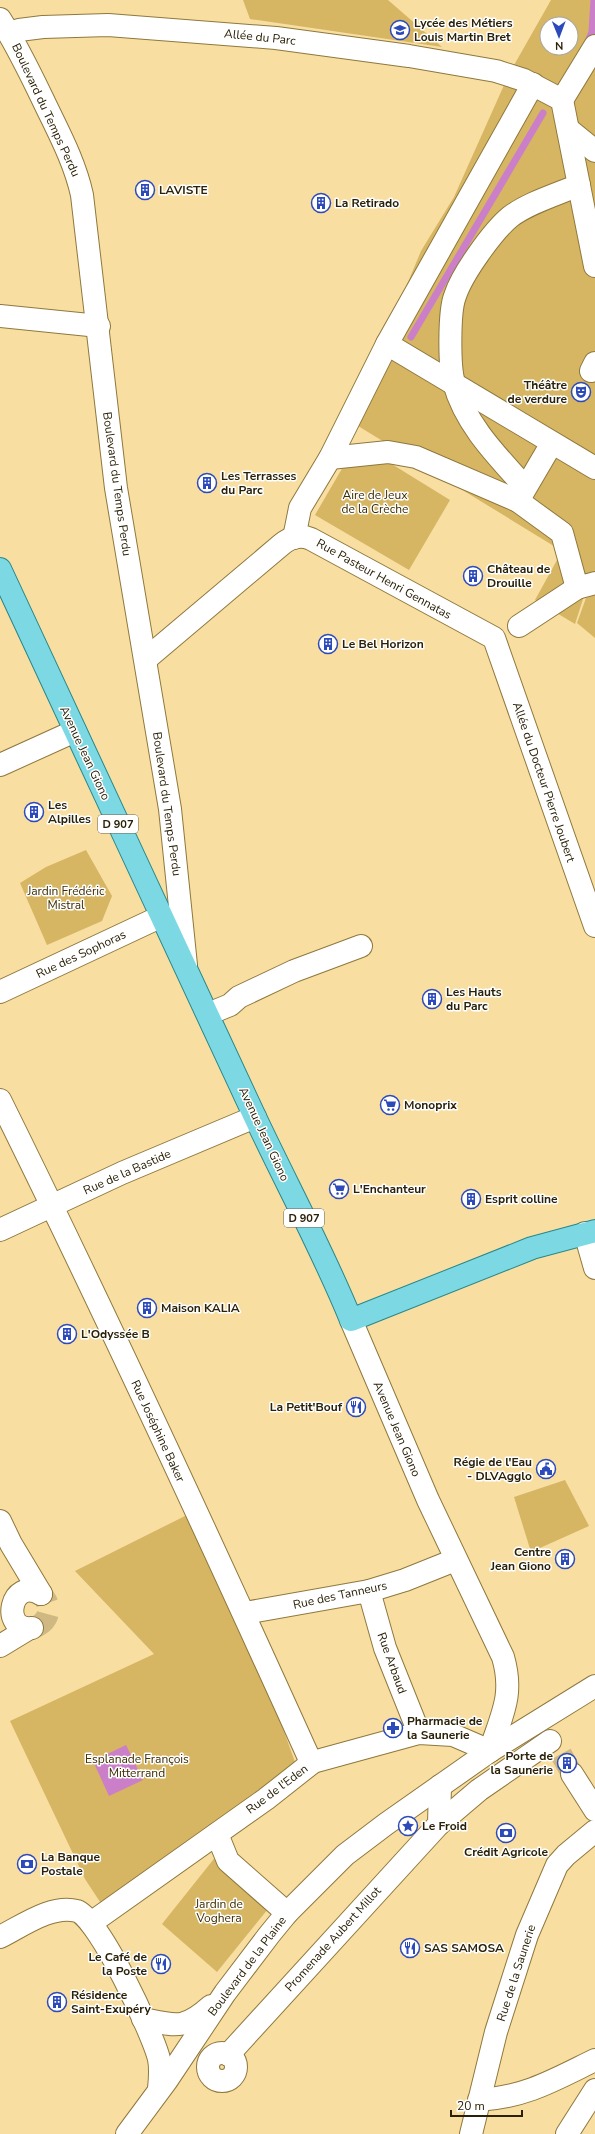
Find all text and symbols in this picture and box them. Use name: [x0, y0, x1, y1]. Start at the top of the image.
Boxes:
place label: Lycée des Métiers Louis Martin Bret: [414, 15, 513, 45]
north arrow: [539, 16, 579, 56]
school or university icon: Lycée des Métiers Louis Martin Bret: [389, 19, 411, 41]
street label: Allée du Parc: [223, 25, 297, 49]
text: N: [555, 38, 563, 53]
street label: Boulevard du Temps Perdu: [8, 41, 84, 179]
building icon: LAVISTE: [134, 179, 156, 201]
place label: LAVISTE: [159, 182, 208, 198]
building icon: La Retirado: [310, 192, 332, 214]
place label: La Retirado: [335, 195, 399, 211]
place label: Théâtre de verdure: [507, 377, 567, 407]
theatre icon: Théâtre de verdure: [570, 381, 592, 403]
street label: Boulevard du Temps Perdu: [99, 411, 135, 557]
place label: Les Terrasses du Parc: [221, 468, 296, 498]
building icon: Les Terrasses du Parc: [196, 472, 218, 494]
park label: Aire de Jeux de la Crèche: [342, 487, 408, 517]
street label: Rue Pasteur Henri Gennatas: [314, 535, 455, 623]
place label: Château de Drouille: [487, 561, 551, 591]
building icon: Château de Drouille: [462, 565, 484, 587]
building icon: Le Bel Horizon: [317, 633, 339, 655]
place label: Le Bel Horizon: [342, 636, 424, 652]
street label: Allée du Docteur Pierre Joubert: [509, 700, 579, 865]
street label: Avenue Jean Giono: [56, 703, 114, 803]
street label: Boulevard du Temps Perdu: [149, 731, 185, 877]
place label: Les Alpilles: [48, 797, 91, 827]
building icon: Les Alpilles: [23, 801, 45, 823]
road number: D 907: [98, 815, 138, 833]
park label: Jardin Frédéric Mistral: [26, 883, 105, 913]
street label: Rue des Sophoras: [33, 926, 129, 982]
place label: Les Hauts du Parc: [446, 984, 502, 1014]
building icon: Les Hauts du Parc: [421, 988, 443, 1010]
street label: Avenue Jean Giono: [235, 1084, 293, 1184]
supermarket icon: Monoprix: [379, 1094, 401, 1116]
place label: Monoprix: [404, 1097, 457, 1113]
street label: Rue de la Bastide: [81, 1146, 173, 1198]
supermarket icon: L'Enchanteur: [328, 1178, 350, 1200]
place label: L'Enchanteur: [353, 1181, 426, 1197]
building icon: Esprit colline: [460, 1188, 482, 1210]
place label: Esprit colline: [485, 1191, 558, 1207]
road number: D 907: [284, 1209, 324, 1227]
building icon: Maison KALIA: [136, 1297, 158, 1319]
place label: Maison KALIA: [161, 1300, 240, 1316]
building icon: L'Odyssée B: [56, 1323, 78, 1345]
place label: L'Odyssée B: [81, 1326, 150, 1342]
street label: Rue Joséphine Baker: [127, 1377, 189, 1485]
street label: Avenue Jean Giono: [370, 1379, 424, 1479]
restaurant icon: La Petit'Bouf: [345, 1396, 367, 1418]
place label: La Petit'Bouf: [270, 1399, 343, 1415]
place label: Régie de l'Eau - DLVAgglo: [454, 1454, 532, 1484]
public building icon: Régie de l'Eau - DLVAgglo: [535, 1458, 557, 1480]
place label: Centre Jean Giono: [490, 1544, 551, 1574]
building icon: Centre Jean Giono: [554, 1548, 576, 1570]
street label: Rue des Tanneurs: [291, 1577, 389, 1613]
street label: Rue Arbaud: [373, 1630, 411, 1696]
place label: Pharmacie de la Saunerie: [407, 1713, 483, 1743]
pharmacy icon: Pharmacie de la Saunerie: [382, 1717, 404, 1739]
place label: Porte de la Saunerie: [490, 1748, 553, 1778]
park label: Esplanade François Mitterrand: [85, 1751, 189, 1781]
building icon: Porte de la Saunerie: [556, 1752, 578, 1774]
street label: Rue de l'Eden: [243, 1760, 311, 1818]
place icon: Le Froid: [397, 1815, 419, 1837]
place label: Le Froid: [422, 1818, 467, 1834]
bank icon: Crédit Agricole: [495, 1822, 517, 1844]
place label: Crédit Agricole: [464, 1844, 548, 1860]
place label: La Banque Postale: [41, 1849, 101, 1879]
bank icon: La Banque Postale: [16, 1853, 38, 1875]
street label: Promenade Aubert Millot: [281, 1882, 385, 1995]
park label: Jardin de Voghera: [194, 1896, 243, 1926]
street label: Boulevard de la Plaine: [204, 1913, 290, 2019]
street label: Rue de la Saunerie: [493, 1923, 539, 2023]
restaurant icon: SAS SAMOSA: [399, 1937, 421, 1959]
place label: SAS SAMOSA: [424, 1940, 504, 1956]
place label: Le Café de la Poste: [88, 1949, 147, 1979]
restaurant icon: Le Café de la Poste: [150, 1953, 172, 1975]
place label: Résidence Saint-Exupéry: [71, 1987, 151, 2017]
building icon: Résidence Saint-Exupéry: [46, 1991, 68, 2013]
scale bar: [451, 2092, 522, 2118]
text: 20 m: [457, 2098, 485, 2114]

